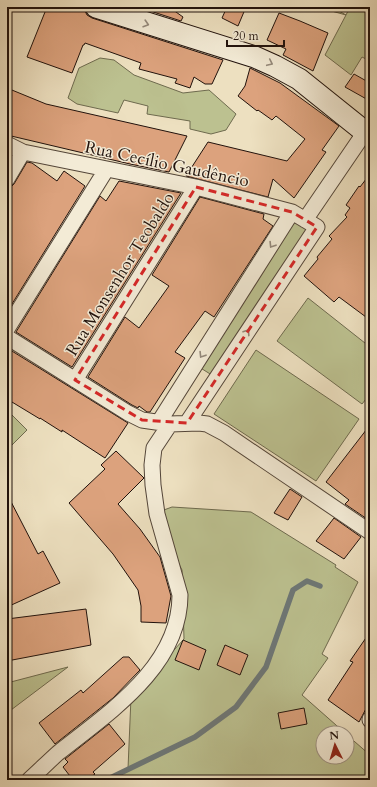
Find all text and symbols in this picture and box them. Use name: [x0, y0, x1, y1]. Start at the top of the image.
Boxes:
one-way arrow: [142, 19, 149, 27]
scale bar: [227, 22, 284, 48]
text: 20 m: [233, 28, 260, 44]
one-way arrow: [265, 58, 273, 66]
street label: Rua Cecílio Gaudêncio: [83, 135, 251, 193]
street label: Rua Monsenhor Teobaldo: [60, 188, 180, 360]
one-way arrow: [269, 241, 276, 248]
one-way arrow: [243, 329, 250, 336]
one-way arrow: [199, 351, 207, 358]
north arrow: [315, 725, 355, 765]
text: N: [329, 728, 340, 743]

